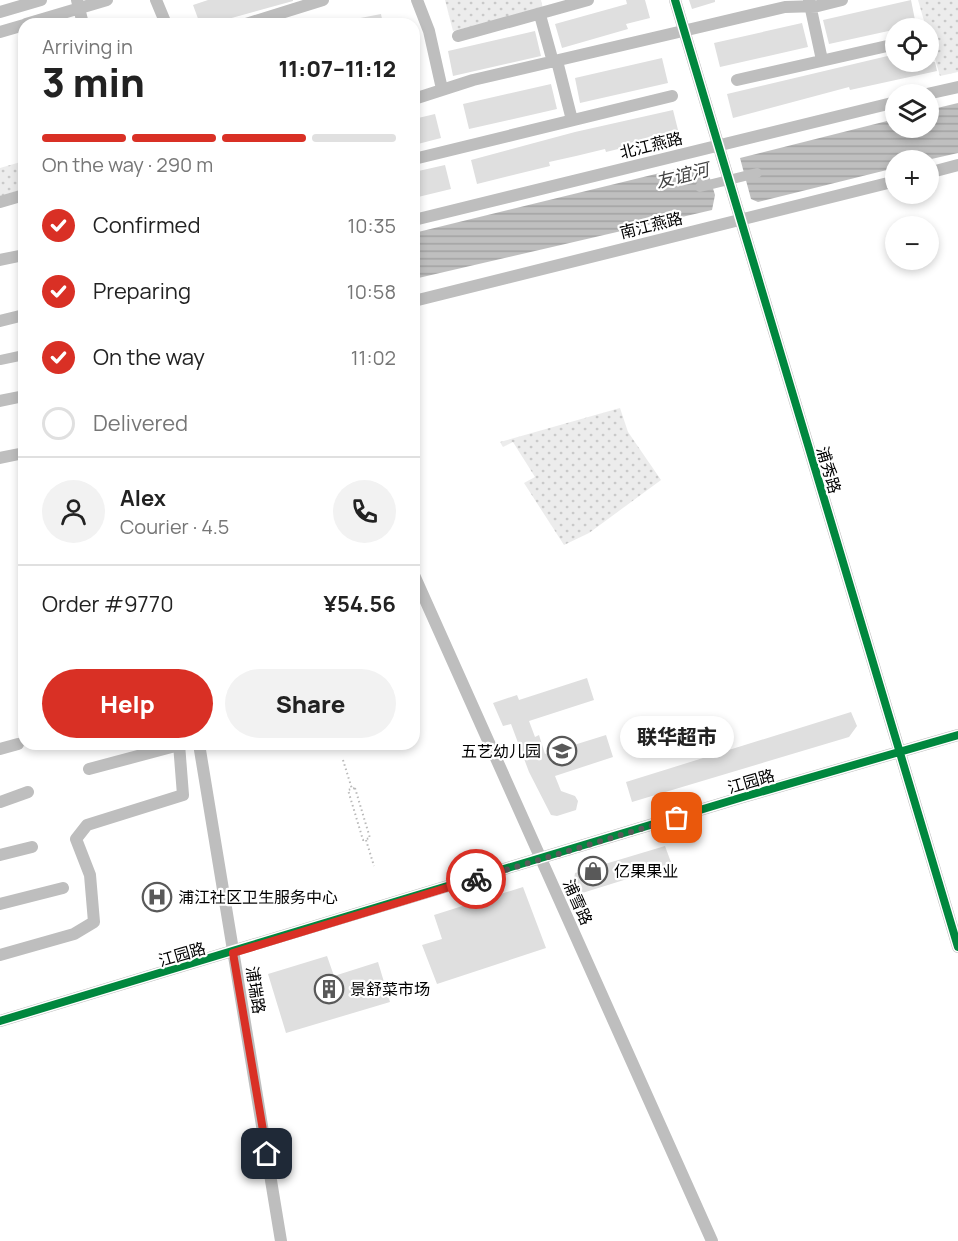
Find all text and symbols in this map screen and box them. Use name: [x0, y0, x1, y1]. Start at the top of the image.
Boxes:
map controls: [885, 18, 939, 270]
button: locate: [885, 18, 939, 72]
text: Arriving in: [42, 33, 133, 60]
text: 11:07–11:12: [278, 54, 396, 84]
text: 3 min: [42, 55, 145, 109]
button: layers: [885, 84, 939, 138]
street label: 北江燕路: [617, 127, 685, 163]
button: +: [885, 150, 939, 204]
text: On the way · 290 m: [42, 151, 213, 178]
water label: 友谊河: [653, 156, 714, 193]
street label: 南江燕路: [617, 207, 685, 243]
icon: check: [42, 209, 75, 242]
text: Confirmed: [93, 210, 201, 240]
text: 10:35: [347, 212, 396, 239]
button: −: [885, 216, 939, 270]
icon: check: [42, 275, 75, 308]
text: Preparing: [93, 276, 191, 306]
text: 10:58: [347, 278, 396, 305]
icon: check: [42, 341, 75, 374]
text: On the way: [93, 342, 205, 372]
text: 11:02: [351, 344, 396, 371]
text: Delivered: [93, 408, 188, 438]
street label: 浦秀路: [812, 444, 846, 496]
button: person: [42, 480, 105, 543]
button: phone: [333, 480, 396, 543]
text: Alex: [120, 483, 166, 513]
text: Courier · 4.5: [120, 513, 229, 540]
text: Order #9770: [42, 589, 174, 619]
text: ¥54.56: [323, 589, 396, 619]
button: Help: [42, 669, 213, 738]
button: Share: [225, 669, 396, 738]
callout: 联华超市: [620, 716, 734, 758]
text: 联华超市: [637, 723, 717, 750]
school or university icon: 五艺幼儿园: [546, 735, 578, 767]
place label: 五艺幼儿园: [461, 740, 541, 762]
street label: 江园路: [725, 764, 777, 798]
pin: [651, 792, 702, 843]
icon: bag: [660, 801, 693, 834]
courier: [446, 849, 506, 909]
shop icon: 亿果果业: [577, 855, 609, 887]
place label: 亿果果业: [614, 860, 678, 882]
icon: bike: [460, 863, 493, 896]
street label: 浦雪路: [558, 876, 598, 928]
hospital icon: 浦江社区卫生服务中心: [141, 881, 173, 913]
place label: 浦江社区卫生服务中心: [178, 886, 338, 908]
street label: 江园路: [156, 937, 208, 971]
street label: 浦瑞路: [241, 965, 271, 1015]
building icon: 景舒菜市场: [313, 973, 345, 1005]
place label: 景舒菜市场: [350, 978, 430, 1000]
pin: [241, 1128, 292, 1179]
icon: home: [250, 1137, 283, 1170]

